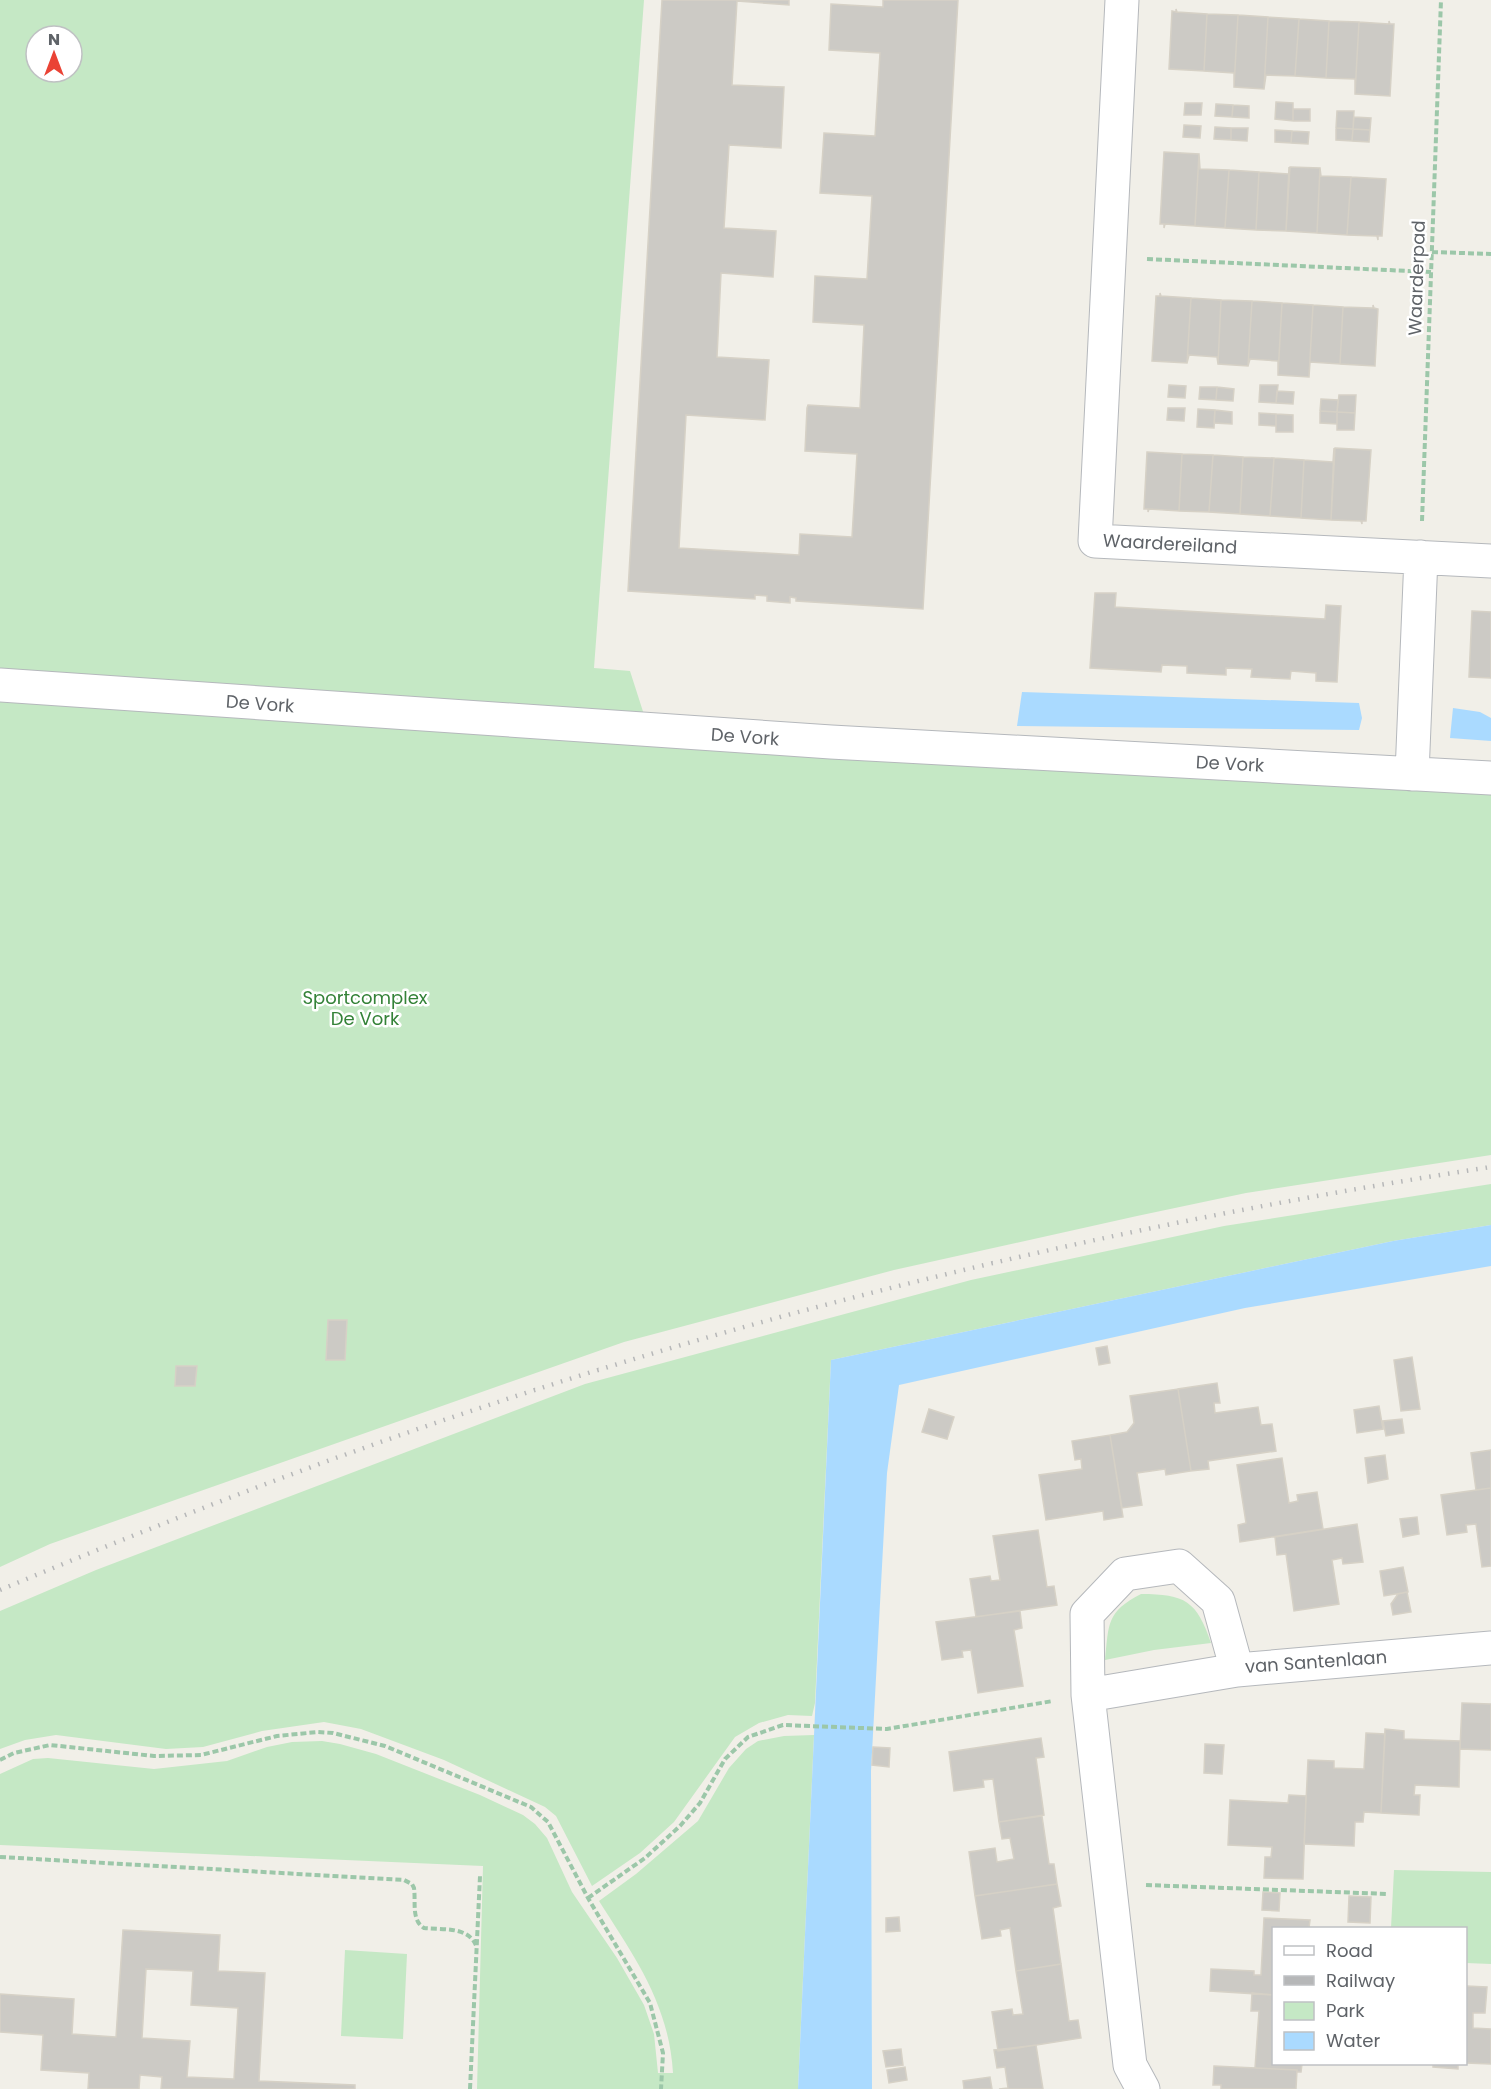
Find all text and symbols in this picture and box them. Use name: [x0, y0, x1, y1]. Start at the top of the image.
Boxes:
north arrow: [24, 24, 84, 84]
text: N: [48, 28, 60, 51]
street label: Waarderpad: [1402, 220, 1431, 336]
street label: Waardereiland: [1102, 527, 1238, 560]
street label: De Vork: [225, 689, 296, 718]
street label: De Vork: [710, 722, 781, 751]
street label: De Vork: [1195, 749, 1266, 778]
park label: Sportcomplex De Vork: [303, 985, 428, 1031]
street label: van Santenlaan: [1244, 1644, 1388, 1679]
legend: [1272, 1927, 1467, 2065]
text: Road: [1326, 1938, 1373, 1963]
text: Railway: [1326, 1968, 1395, 1993]
text: Park: [1326, 1998, 1365, 2023]
text: Water: [1326, 2028, 1380, 2053]

